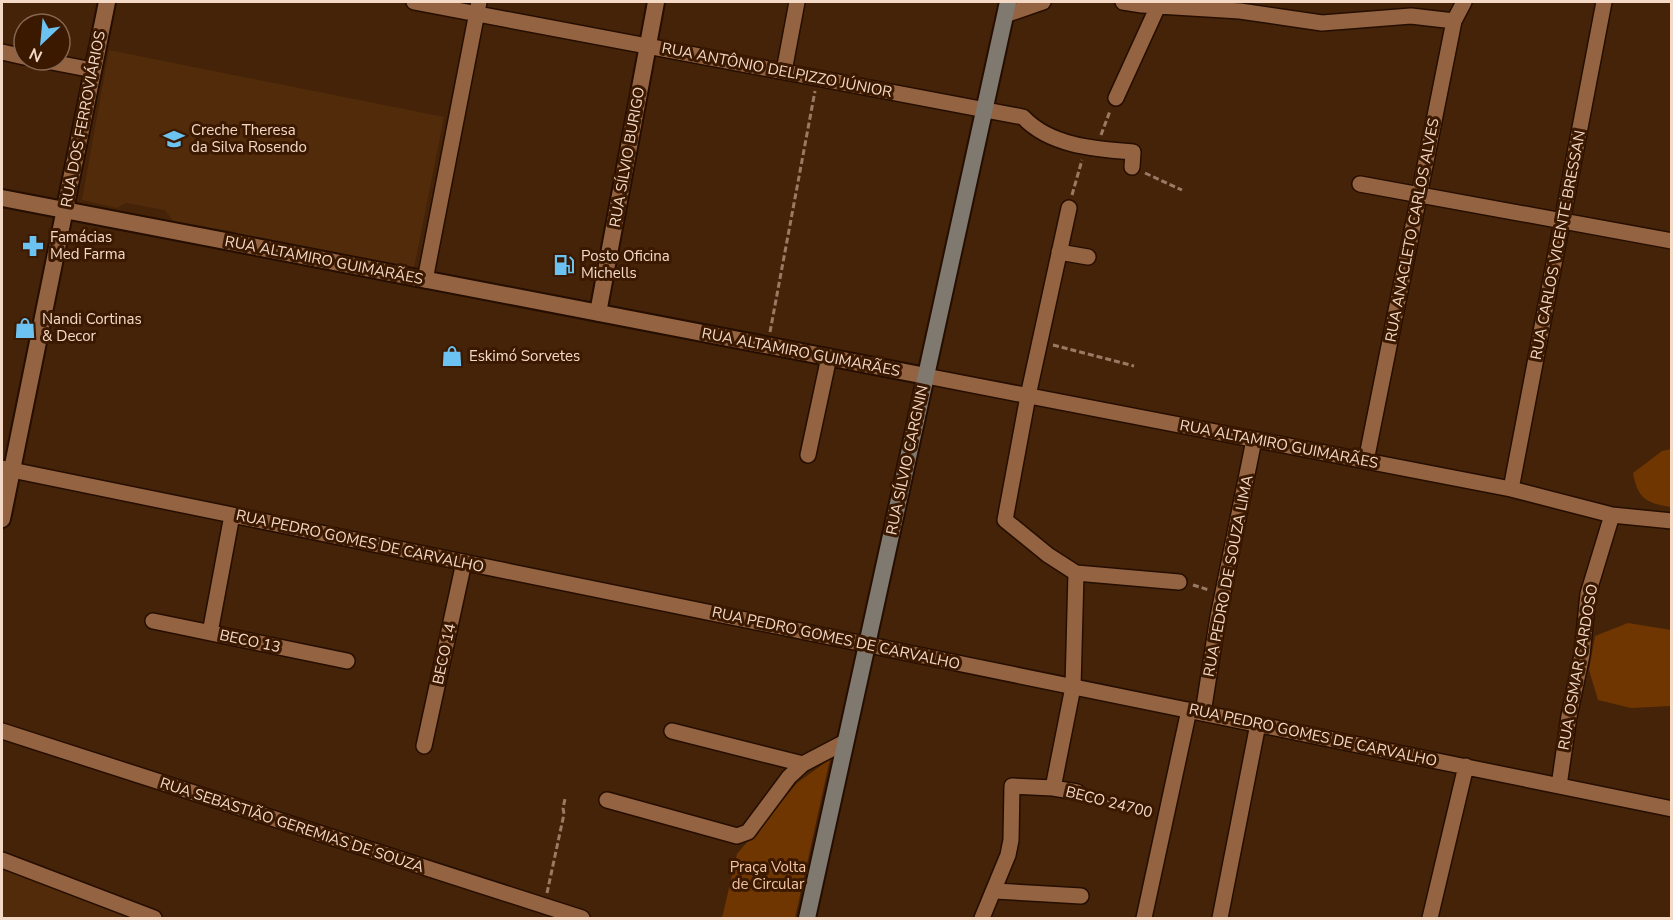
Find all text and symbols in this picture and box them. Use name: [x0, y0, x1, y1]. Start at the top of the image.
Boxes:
north arrow: [12, 12, 72, 72]
street label: RUA DOS FERROVIÁRIOS: [56, 29, 110, 209]
street label: RUA ANTÔNIO DELPIZZO JÚNIOR: [660, 37, 894, 102]
text: N: [26, 42, 46, 67]
street label: RUA SÍLVIO BURIGO: [605, 85, 649, 229]
street label: RUA ANACLETO CARLOS ALVES: [1380, 116, 1444, 344]
place label: Creche Theresa da Silva Rosendo: [191, 120, 307, 157]
school or university icon: Creche Theresa da Silva Rosendo: [162, 127, 186, 151]
street label: RUA CARLOS VICENTE BRESSAN: [1526, 128, 1590, 362]
place label: Famácias Med Farma: [50, 227, 125, 264]
street label: RUA ALTAMIRO GUIMARÃES: [223, 231, 425, 289]
pharmacy icon: Famácias Med Farma: [21, 234, 45, 258]
place label: Posto Oficina Michells: [581, 246, 670, 283]
fuel station icon: Posto Oficina Michells: [552, 253, 576, 277]
place label: Nandi Cortinas & Decor: [42, 309, 142, 346]
shop icon: Nandi Cortinas & Decor: [13, 316, 37, 340]
street label: RUA ALTAMIRO GUIMARÃES: [700, 323, 902, 381]
shop icon: Eskimó Sorvetes: [440, 344, 464, 368]
place label: Eskimó Sorvetes: [469, 346, 580, 366]
street label: RUA SÍLVIO CARGNIN: [881, 383, 933, 537]
street label: RUA ALTAMIRO GUIMARÃES: [1178, 415, 1380, 473]
street label: RUA PEDRO DE SOUZA LIMA: [1199, 473, 1257, 679]
street label: RUA PEDRO GOMES DE CARVALHO: [234, 505, 486, 577]
street label: RUA OSMAR CARDOSO: [1554, 582, 1602, 752]
street label: RUA PEDRO GOMES DE CARVALHO: [710, 602, 962, 674]
street label: BECO 14: [428, 622, 460, 686]
street label: BECO 13: [218, 625, 282, 657]
street label: RUA PEDRO GOMES DE CARVALHO: [1187, 699, 1439, 771]
street label: RUA SEBASTIÃO GEREMIAS DE SOUZA: [157, 773, 427, 877]
street label: BECO 24700: [1063, 782, 1155, 822]
park label: Praça Volta de Circular: [730, 857, 806, 894]

